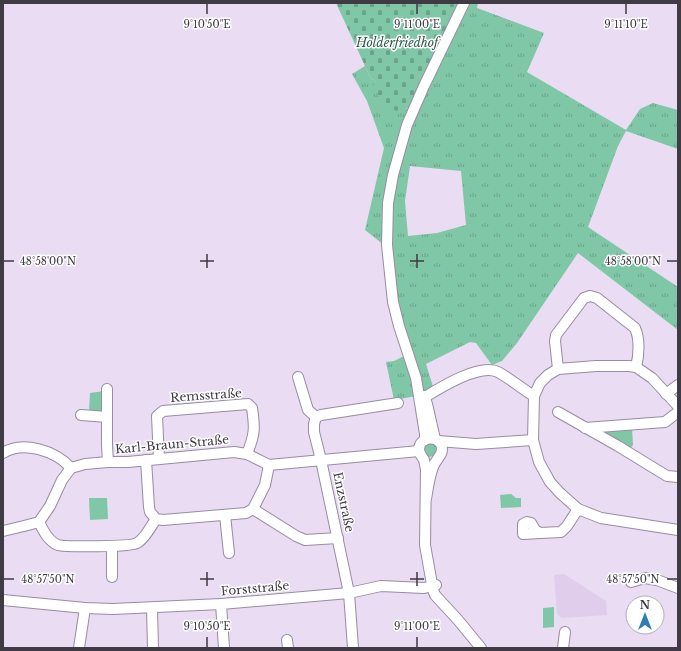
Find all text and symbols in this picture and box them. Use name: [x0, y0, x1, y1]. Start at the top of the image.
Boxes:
text: 9°10'50"E: [183, 18, 231, 31]
text: 9°11'00"E: [394, 18, 440, 31]
text: 9°11'10"E: [604, 18, 648, 31]
park label: Holderfriedhof: [355, 35, 441, 50]
text: 48°58'00"N: [20, 255, 76, 268]
text: 48°58'00"N: [605, 255, 661, 268]
street label: Remsstraße: [170, 385, 243, 405]
street label: Karl-Braun-Straße: [114, 432, 230, 456]
street label: Enzstraße: [330, 471, 358, 534]
text: 48°57'50"N: [21, 573, 75, 586]
text: 48°57'50"N: [606, 573, 660, 586]
street label: Forststraße: [220, 578, 290, 598]
north arrow: [625, 595, 665, 635]
text: N: [640, 598, 651, 612]
text: 9°10'50"E: [183, 620, 231, 633]
text: 9°11'00"E: [394, 620, 440, 633]

